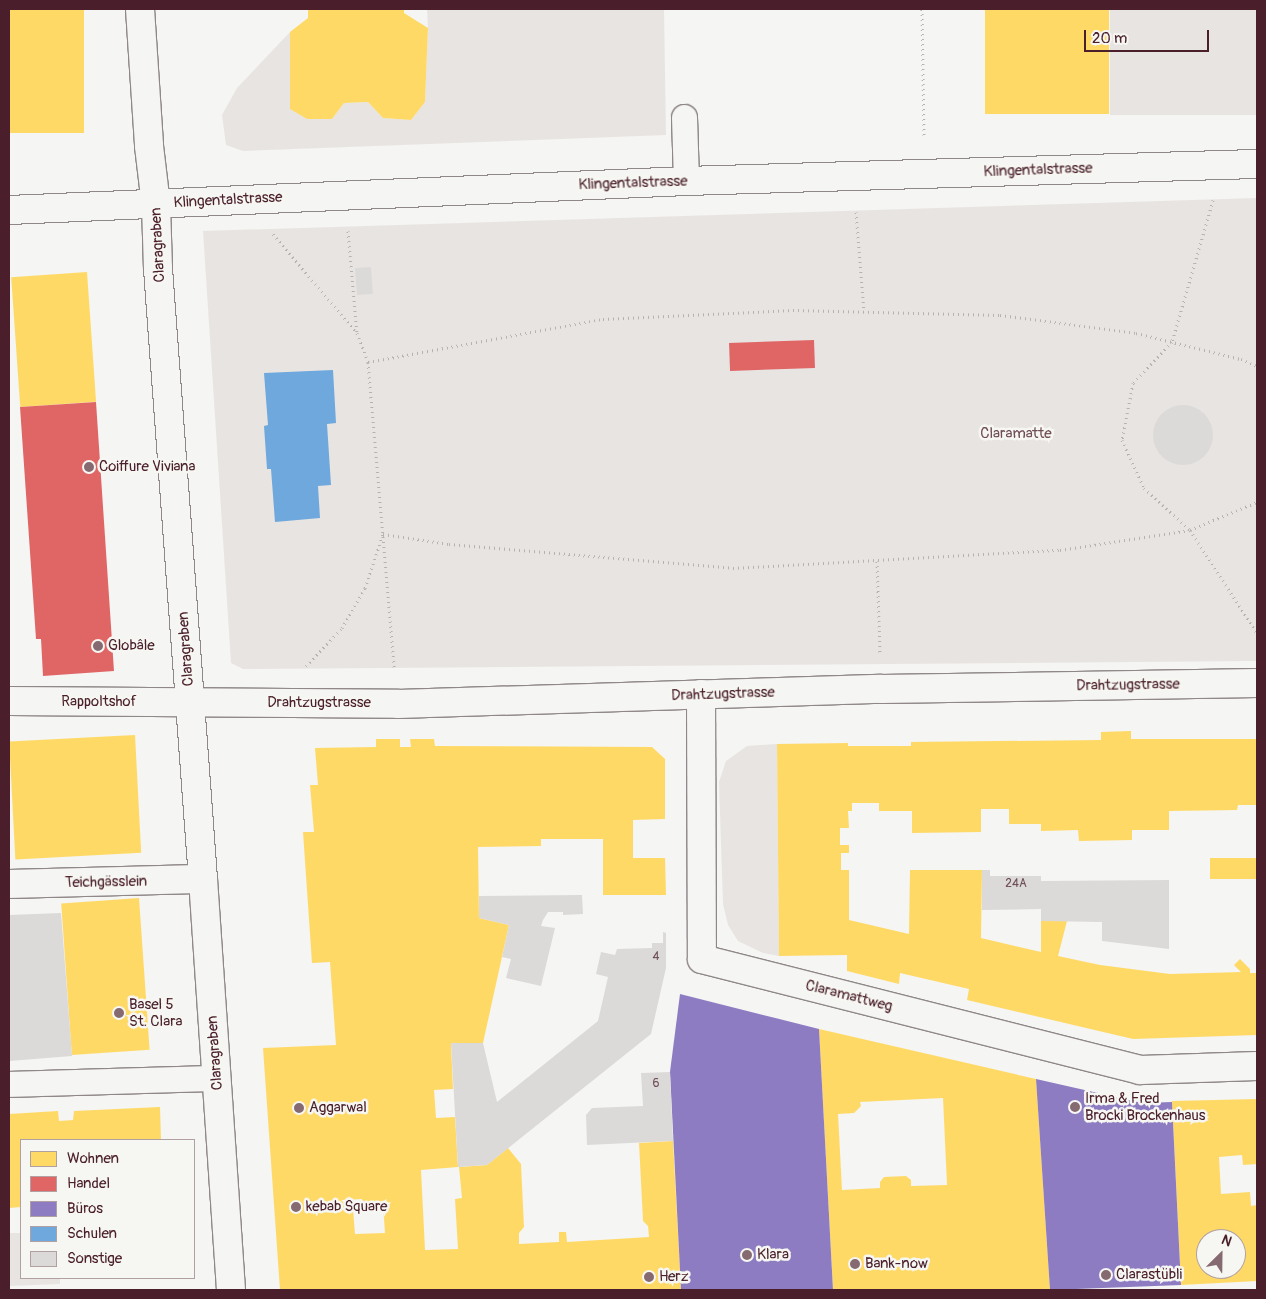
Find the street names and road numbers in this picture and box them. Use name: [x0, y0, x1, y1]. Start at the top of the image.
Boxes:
street label: Klingentalstrasse: [983, 159, 1093, 181]
street label: Klingentalstrasse: [578, 172, 688, 194]
street label: Klingentalstrasse: [173, 188, 283, 212]
street label: Claragraben: [147, 207, 169, 283]
street label: Claragraben: [174, 611, 198, 687]
street label: Drahtzugstrasse: [1076, 675, 1180, 695]
street label: Drahtzugstrasse: [671, 683, 775, 705]
street label: Rappoltshof: [61, 693, 137, 711]
street label: Drahtzugstrasse: [267, 694, 371, 712]
street label: Teichgässlein: [65, 872, 147, 892]
street label: Claramattweg: [804, 976, 894, 1016]
street label: Claragraben: [203, 1015, 227, 1091]

